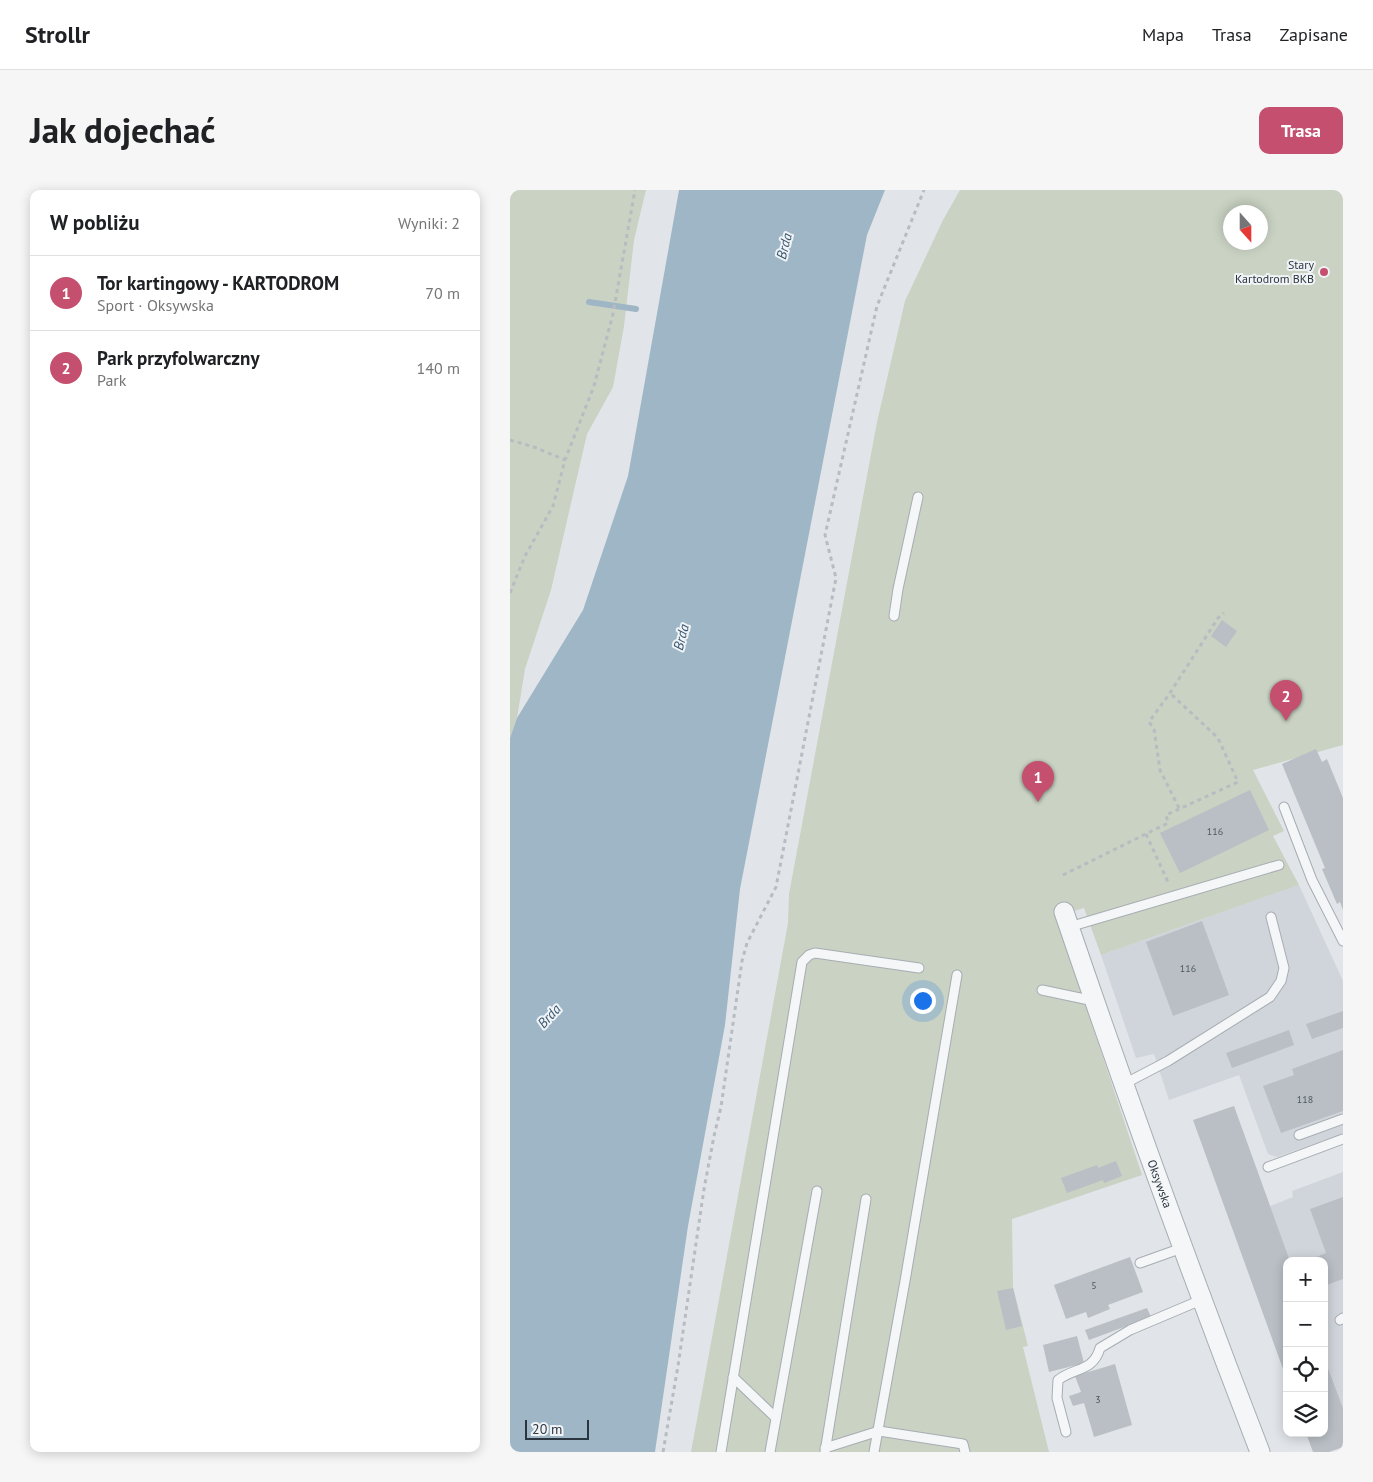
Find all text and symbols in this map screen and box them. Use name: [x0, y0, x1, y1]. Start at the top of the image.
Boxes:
text: Strollr: [25, 19, 90, 50]
text: Mapa: [1142, 23, 1184, 46]
text: Trasa: [1212, 23, 1252, 46]
text: Zapisane: [1280, 23, 1348, 46]
text: Jak dojechać: [30, 107, 215, 153]
button: Trasa: [1259, 107, 1343, 154]
north arrow: [1223, 205, 1268, 250]
text: W pobliżu: [50, 209, 139, 236]
text: Wyniki: 2: [398, 213, 460, 233]
water label: Brda: [772, 231, 796, 261]
place label: Stary Kartodrom BKB: [1235, 257, 1314, 286]
marker: Stary Kartodrom BKB: [1318, 266, 1330, 278]
text: Tor kartingowy - KARTODROM: [97, 271, 339, 295]
text: 1: [61, 283, 71, 303]
text: 70 m: [425, 283, 460, 303]
text: Sport · Oksywska: [97, 295, 214, 315]
text: Park przyfolwarczny: [97, 346, 260, 370]
text: 2: [61, 358, 71, 378]
text: 140 m: [417, 358, 460, 378]
text: Park: [97, 370, 126, 390]
water label: Brda: [669, 622, 693, 652]
pin: 2: [1270, 680, 1302, 721]
pin: 1: [1022, 761, 1054, 802]
house number: 116: [1207, 825, 1223, 838]
house number: 116: [1180, 962, 1196, 975]
your location: [910, 988, 936, 1014]
water label: Brda: [533, 1000, 565, 1032]
house number: 118: [1297, 1093, 1313, 1106]
street label: Oksywska: [1144, 1157, 1176, 1210]
map controls: [1283, 1257, 1328, 1437]
button: +: [1283, 1257, 1328, 1302]
house number: 5: [1091, 1279, 1097, 1292]
button: −: [1283, 1302, 1328, 1347]
button: locate: [1283, 1347, 1328, 1392]
button: layers: [1283, 1392, 1328, 1437]
house number: 3: [1095, 1393, 1101, 1406]
scale bar: [525, 1417, 589, 1440]
text: 20 m: [532, 1420, 562, 1438]

